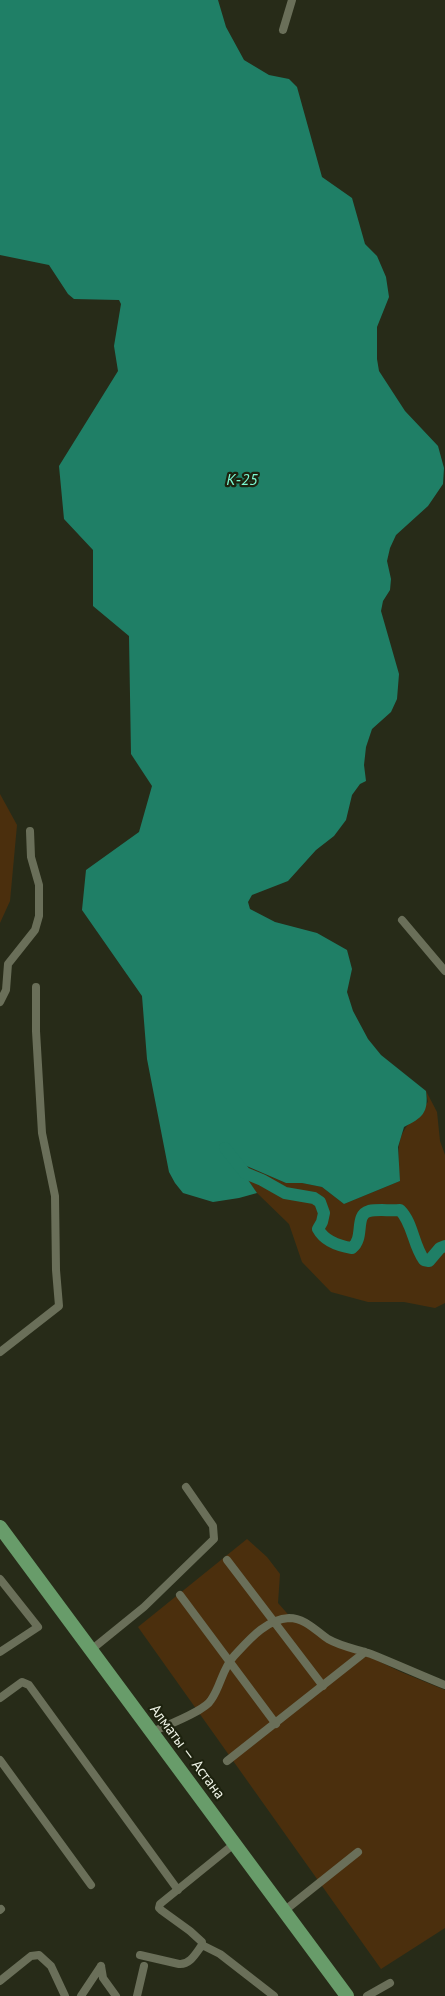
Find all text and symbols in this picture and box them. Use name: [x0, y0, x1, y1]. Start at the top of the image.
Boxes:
water label: К-25: [226, 470, 258, 490]
street label: Алматы — Астана: [146, 1701, 228, 1803]

